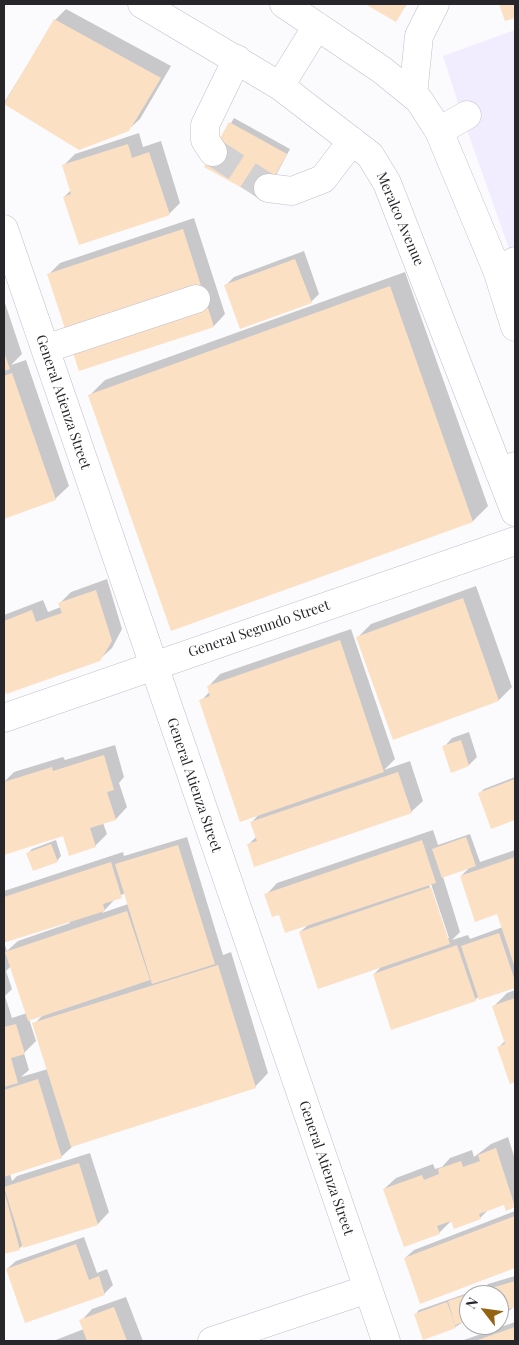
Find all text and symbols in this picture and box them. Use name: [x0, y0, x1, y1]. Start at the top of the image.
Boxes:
street label: Meralco Avenue: [373, 170, 427, 268]
street label: General Atienza Street: [32, 333, 94, 471]
street label: General Segundo Street: [186, 597, 332, 661]
street label: General Atienza Street: [163, 716, 225, 854]
street label: General Atienza Street: [295, 1099, 357, 1237]
north arrow: [459, 1285, 509, 1335]
text: N: [461, 1294, 482, 1312]

